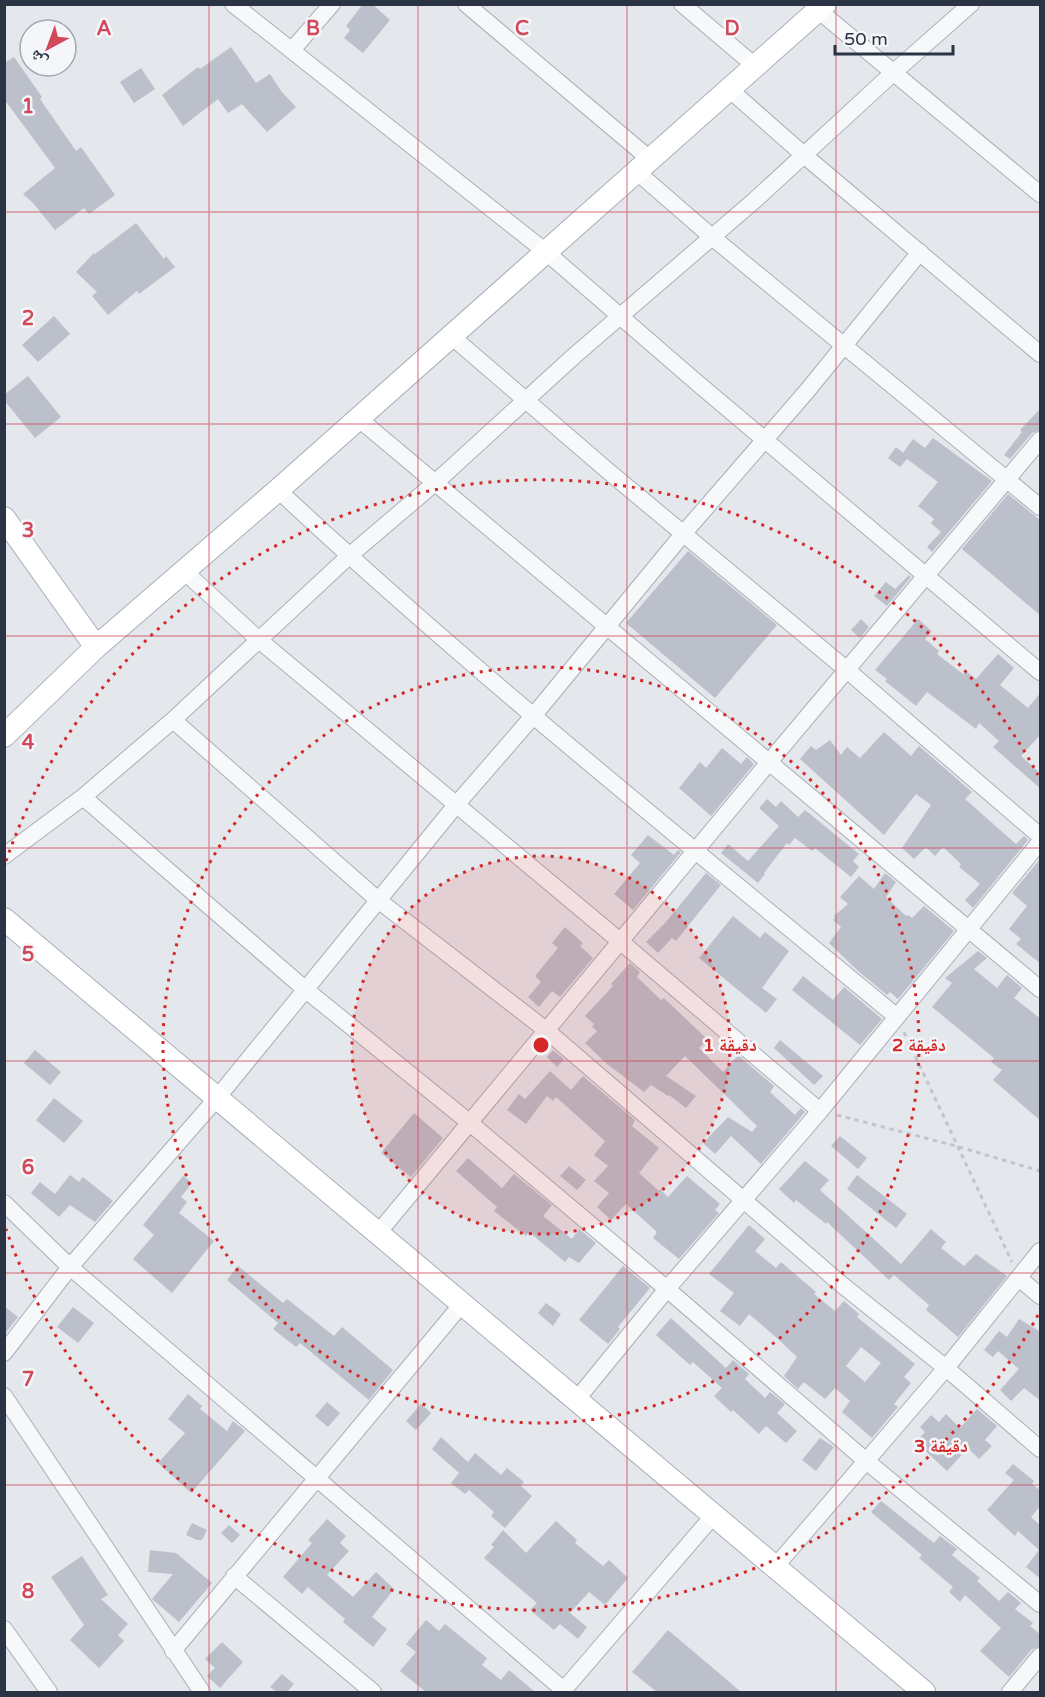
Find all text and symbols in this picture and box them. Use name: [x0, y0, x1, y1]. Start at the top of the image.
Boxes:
text: A: [97, 17, 112, 41]
text: B: [306, 17, 320, 41]
text: C: [515, 17, 529, 41]
text: D: [724, 17, 740, 41]
north arrow: [18, 18, 78, 78]
scale bar: [835, 18, 954, 56]
text: 50 m: [844, 28, 888, 50]
text: ش: [26, 45, 52, 72]
text: 1: [22, 95, 34, 119]
text: 2: [22, 307, 34, 331]
text: 3: [22, 519, 34, 543]
text: 4: [22, 731, 35, 755]
text: 5: [22, 943, 34, 967]
text: 1 دقيقة: [703, 1034, 757, 1056]
text: 2 دقيقة: [892, 1034, 946, 1056]
centre of rings: [531, 1035, 551, 1055]
text: 6: [22, 1156, 34, 1180]
text: 7: [22, 1368, 34, 1392]
text: 3 دقيقة: [914, 1435, 968, 1457]
text: 8: [22, 1580, 34, 1604]

